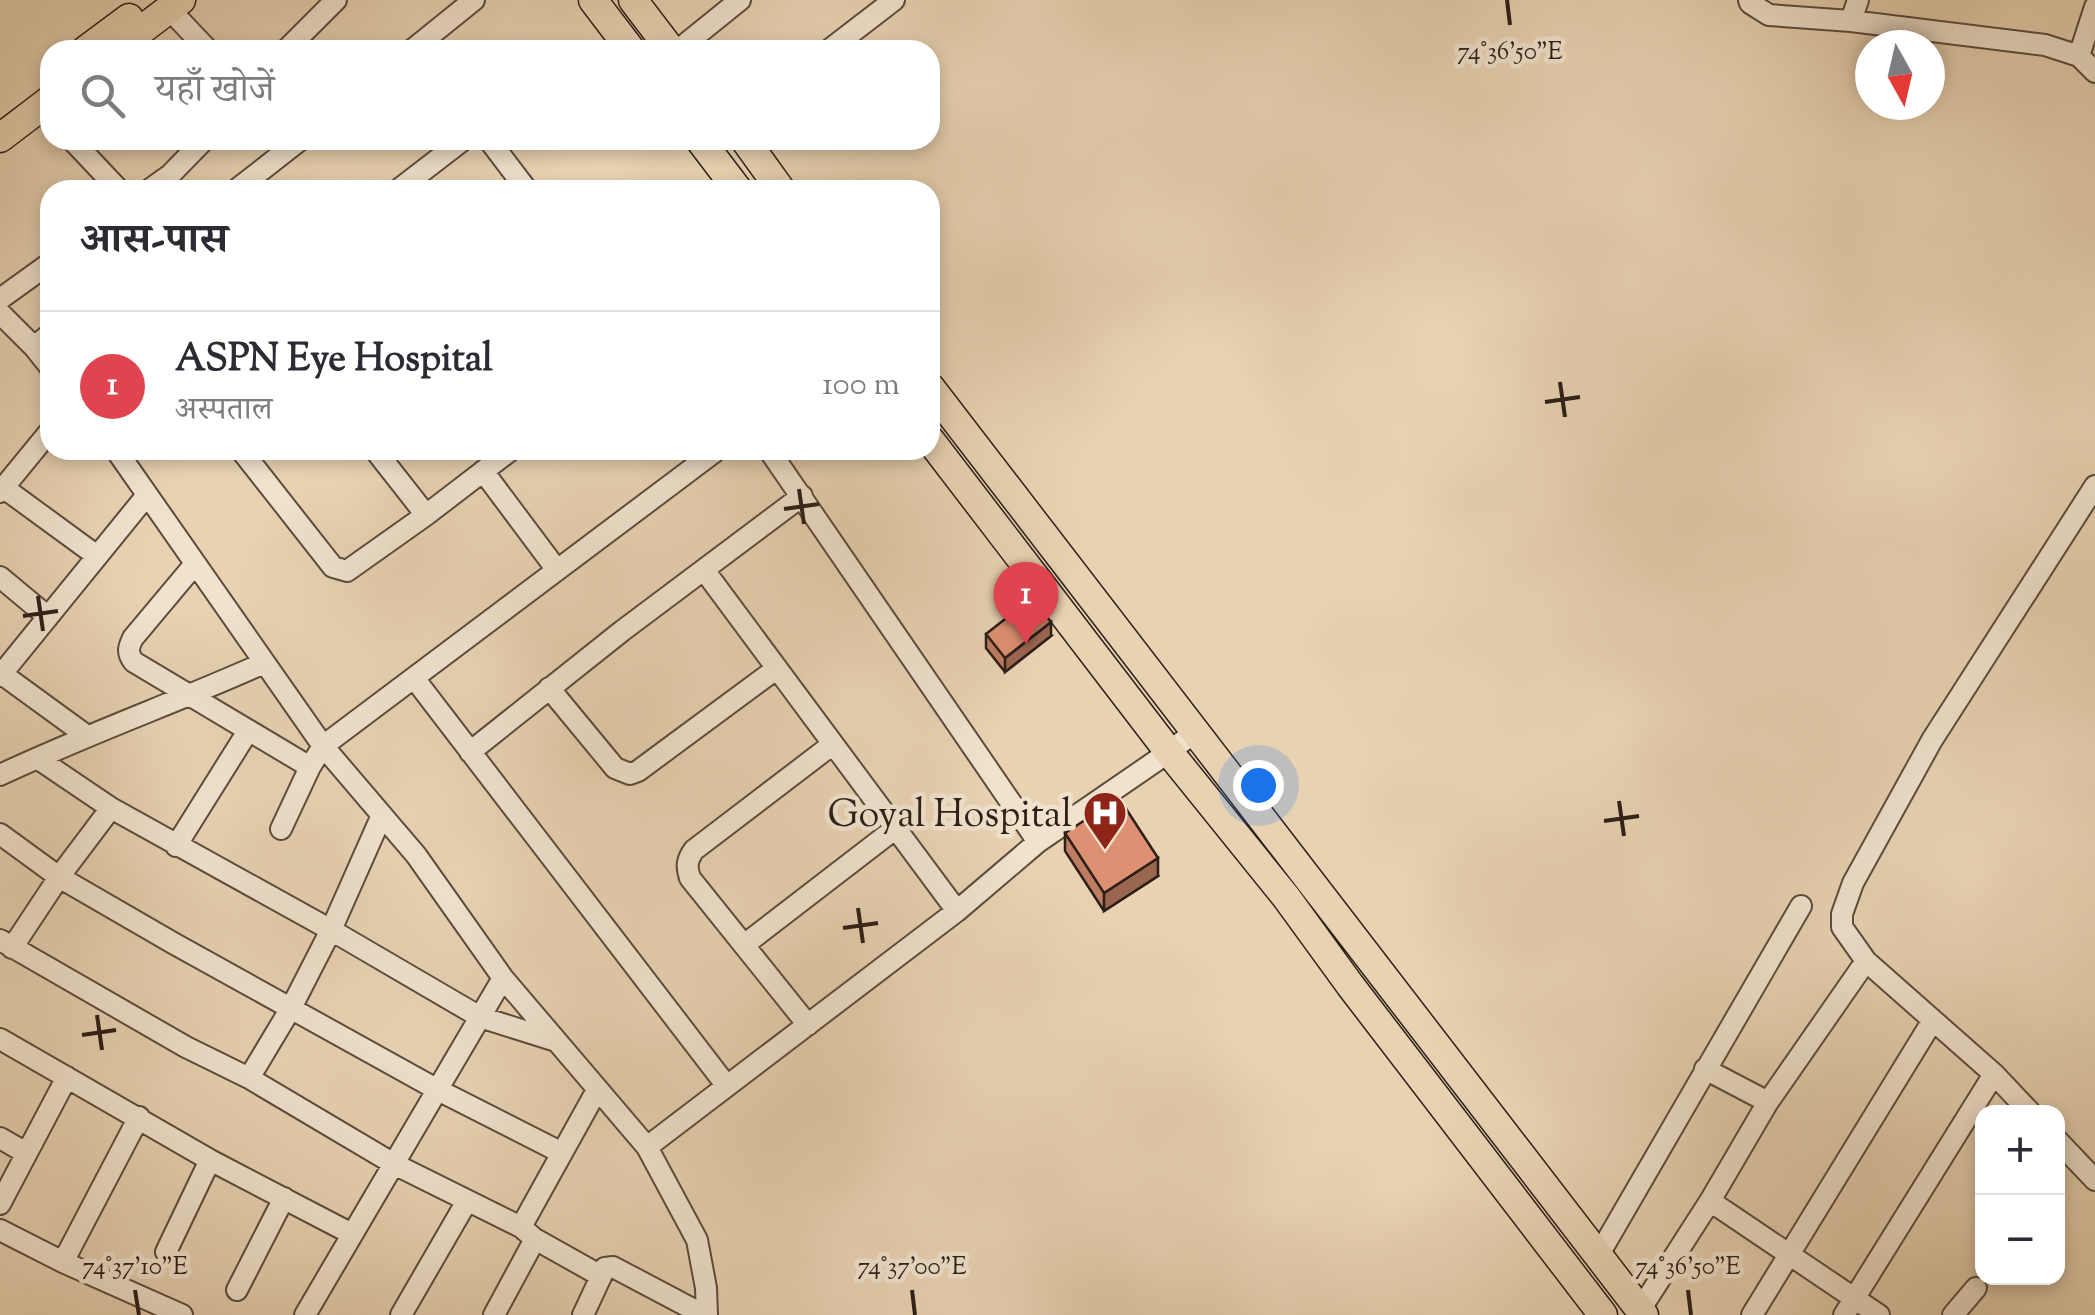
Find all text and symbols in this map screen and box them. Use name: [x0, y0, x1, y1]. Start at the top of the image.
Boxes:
north arrow: [1855, 30, 1945, 120]
text: 74°36'50"E: [1457, 35, 1563, 71]
search box: [40, 40, 940, 150]
text: यहाँ खोजें: [155, 65, 274, 119]
icon: search: [75, 68, 130, 123]
text: आस-पास: [80, 212, 228, 272]
text: ASPN Eye Hospital: [175, 334, 493, 388]
text: 1: [107, 363, 118, 409]
text: 100 m: [822, 363, 900, 409]
text: अस्पताल: [175, 388, 272, 434]
pin: 1: [994, 562, 1058, 644]
your location: [1233, 760, 1284, 811]
place label: Goyal Hospital: [828, 790, 1072, 844]
hospital icon: Goyal Hospital: [1082, 790, 1128, 851]
map controls: [1975, 1105, 2065, 1285]
button: +: [1975, 1105, 2065, 1195]
button: −: [1975, 1195, 2065, 1285]
text: 74°37'10"E: [82, 1250, 188, 1286]
text: 74°37'00"E: [857, 1250, 967, 1286]
text: 74°36'50"E: [1635, 1250, 1741, 1286]

